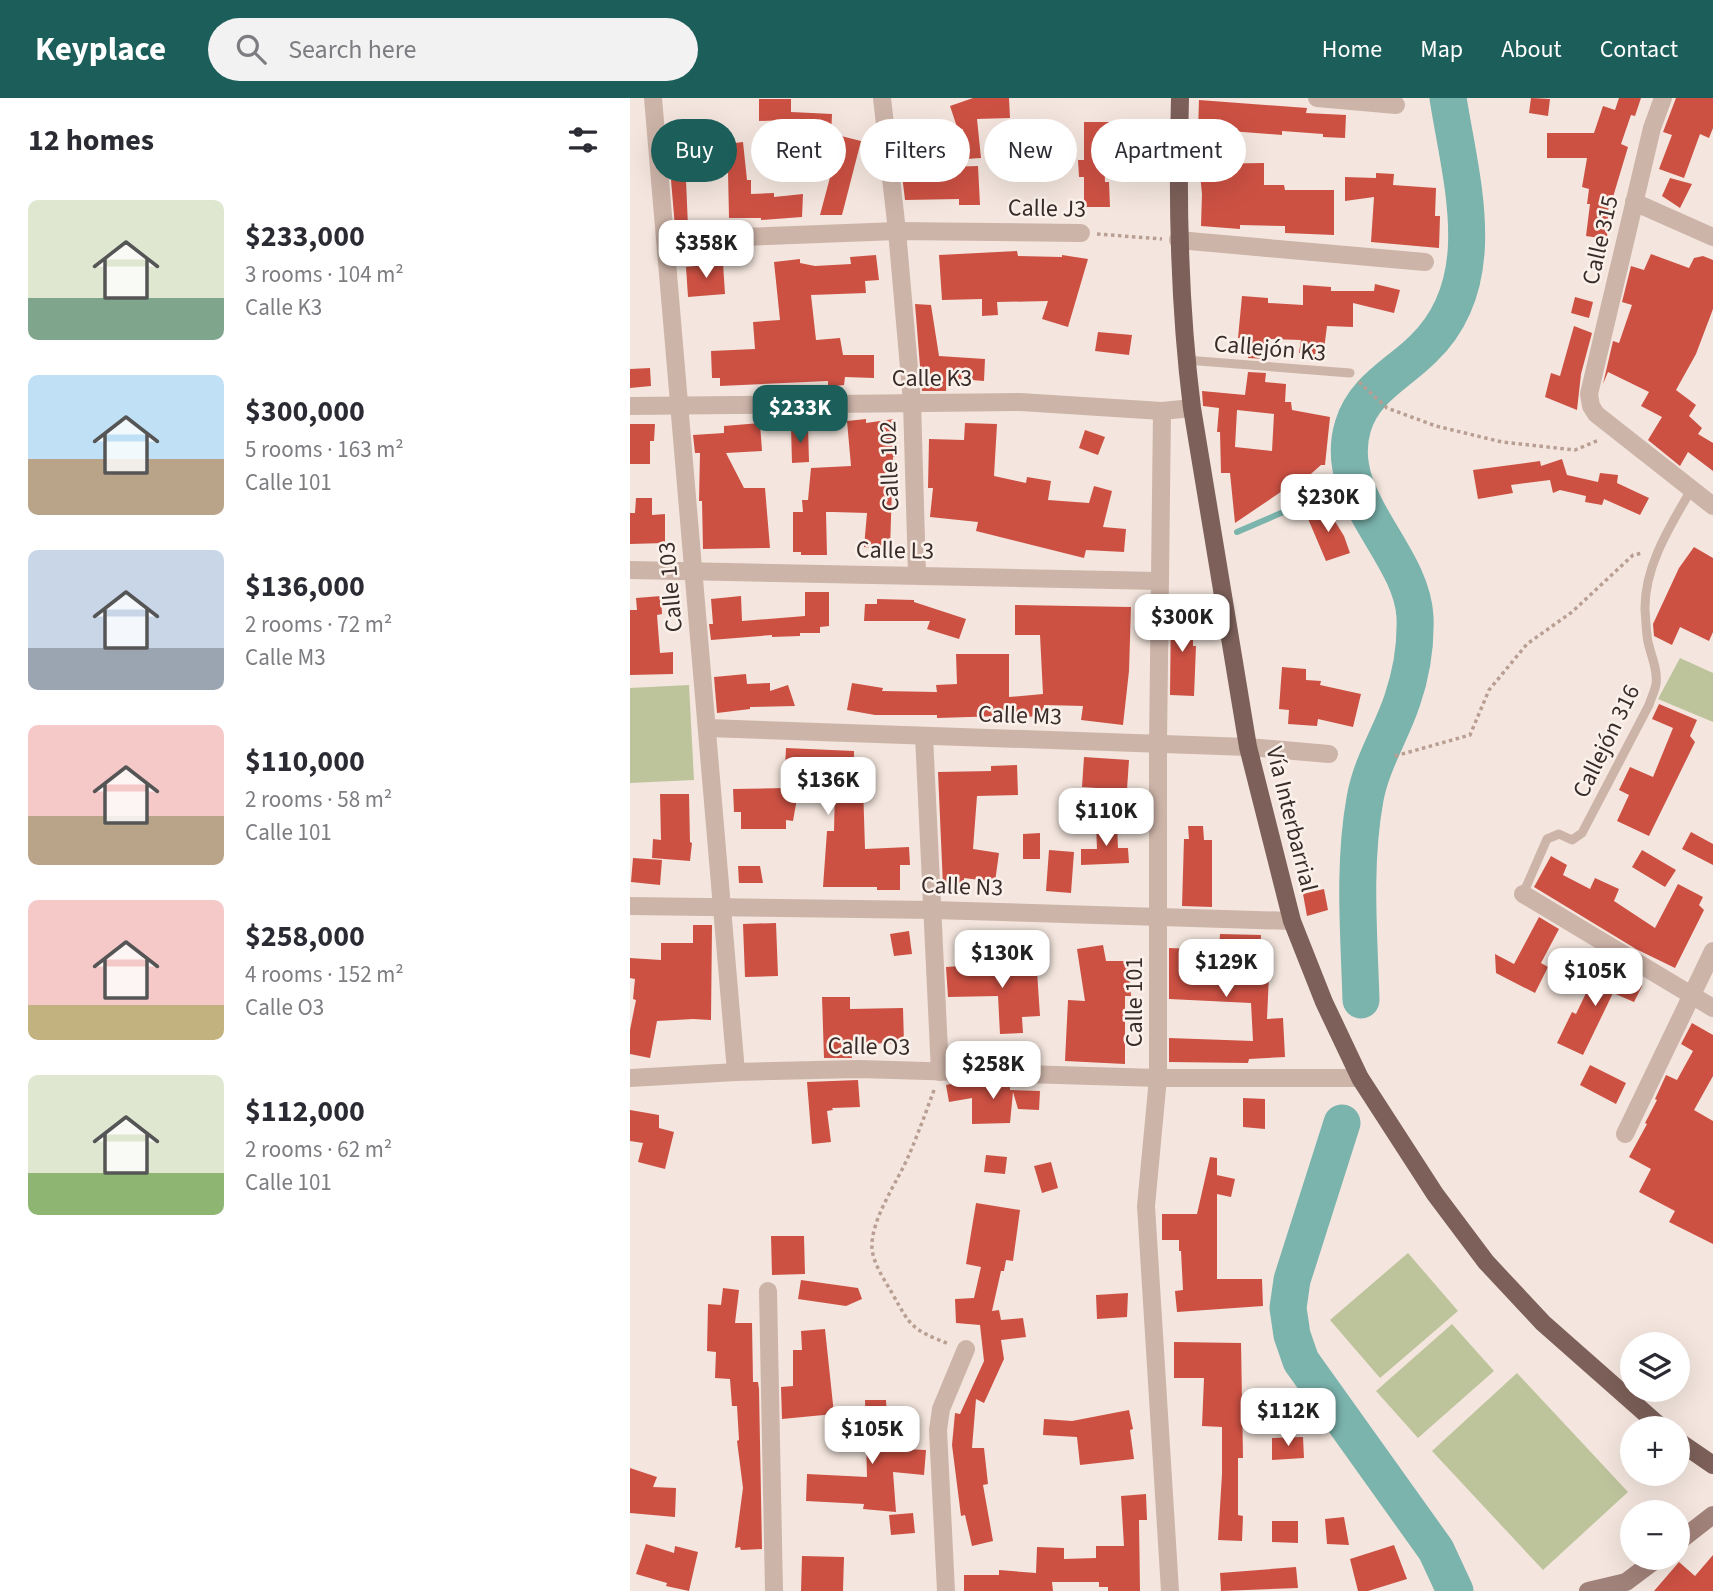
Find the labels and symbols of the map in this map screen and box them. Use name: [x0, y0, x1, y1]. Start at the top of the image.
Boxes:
street label: Calle J3: [1008, 190, 1086, 227]
street label: Calle 315: [1573, 192, 1628, 288]
pin: $358K: [657, 220, 755, 280]
street label: Callejón K3: [1212, 326, 1328, 371]
street label: Calle K3: [892, 361, 972, 396]
pin: $233K: [751, 386, 849, 445]
street label: Calle 102: [870, 420, 909, 512]
pin: $230K: [1279, 474, 1377, 534]
street label: Calle L3: [856, 532, 934, 569]
street label: Calle 103: [649, 540, 692, 634]
pin: $300K: [1133, 594, 1231, 654]
street label: Callejón 316: [1564, 678, 1649, 804]
street label: Calle M3: [977, 697, 1063, 734]
street label: Vía Interbarrial: [1257, 743, 1326, 896]
pin: $136K: [779, 758, 877, 817]
pin: $110K: [1057, 788, 1155, 848]
street label: Calle N3: [920, 868, 1004, 905]
pin: $130K: [953, 930, 1051, 990]
pin: $129K: [1177, 940, 1275, 999]
pin: $105K: [1546, 948, 1644, 1008]
street label: Calle 101: [1117, 957, 1152, 1047]
street label: Calle O3: [827, 1028, 911, 1065]
pin: $258K: [944, 1042, 1042, 1101]
pin: $112K: [1239, 1388, 1337, 1448]
pin: $105K: [823, 1406, 921, 1466]

